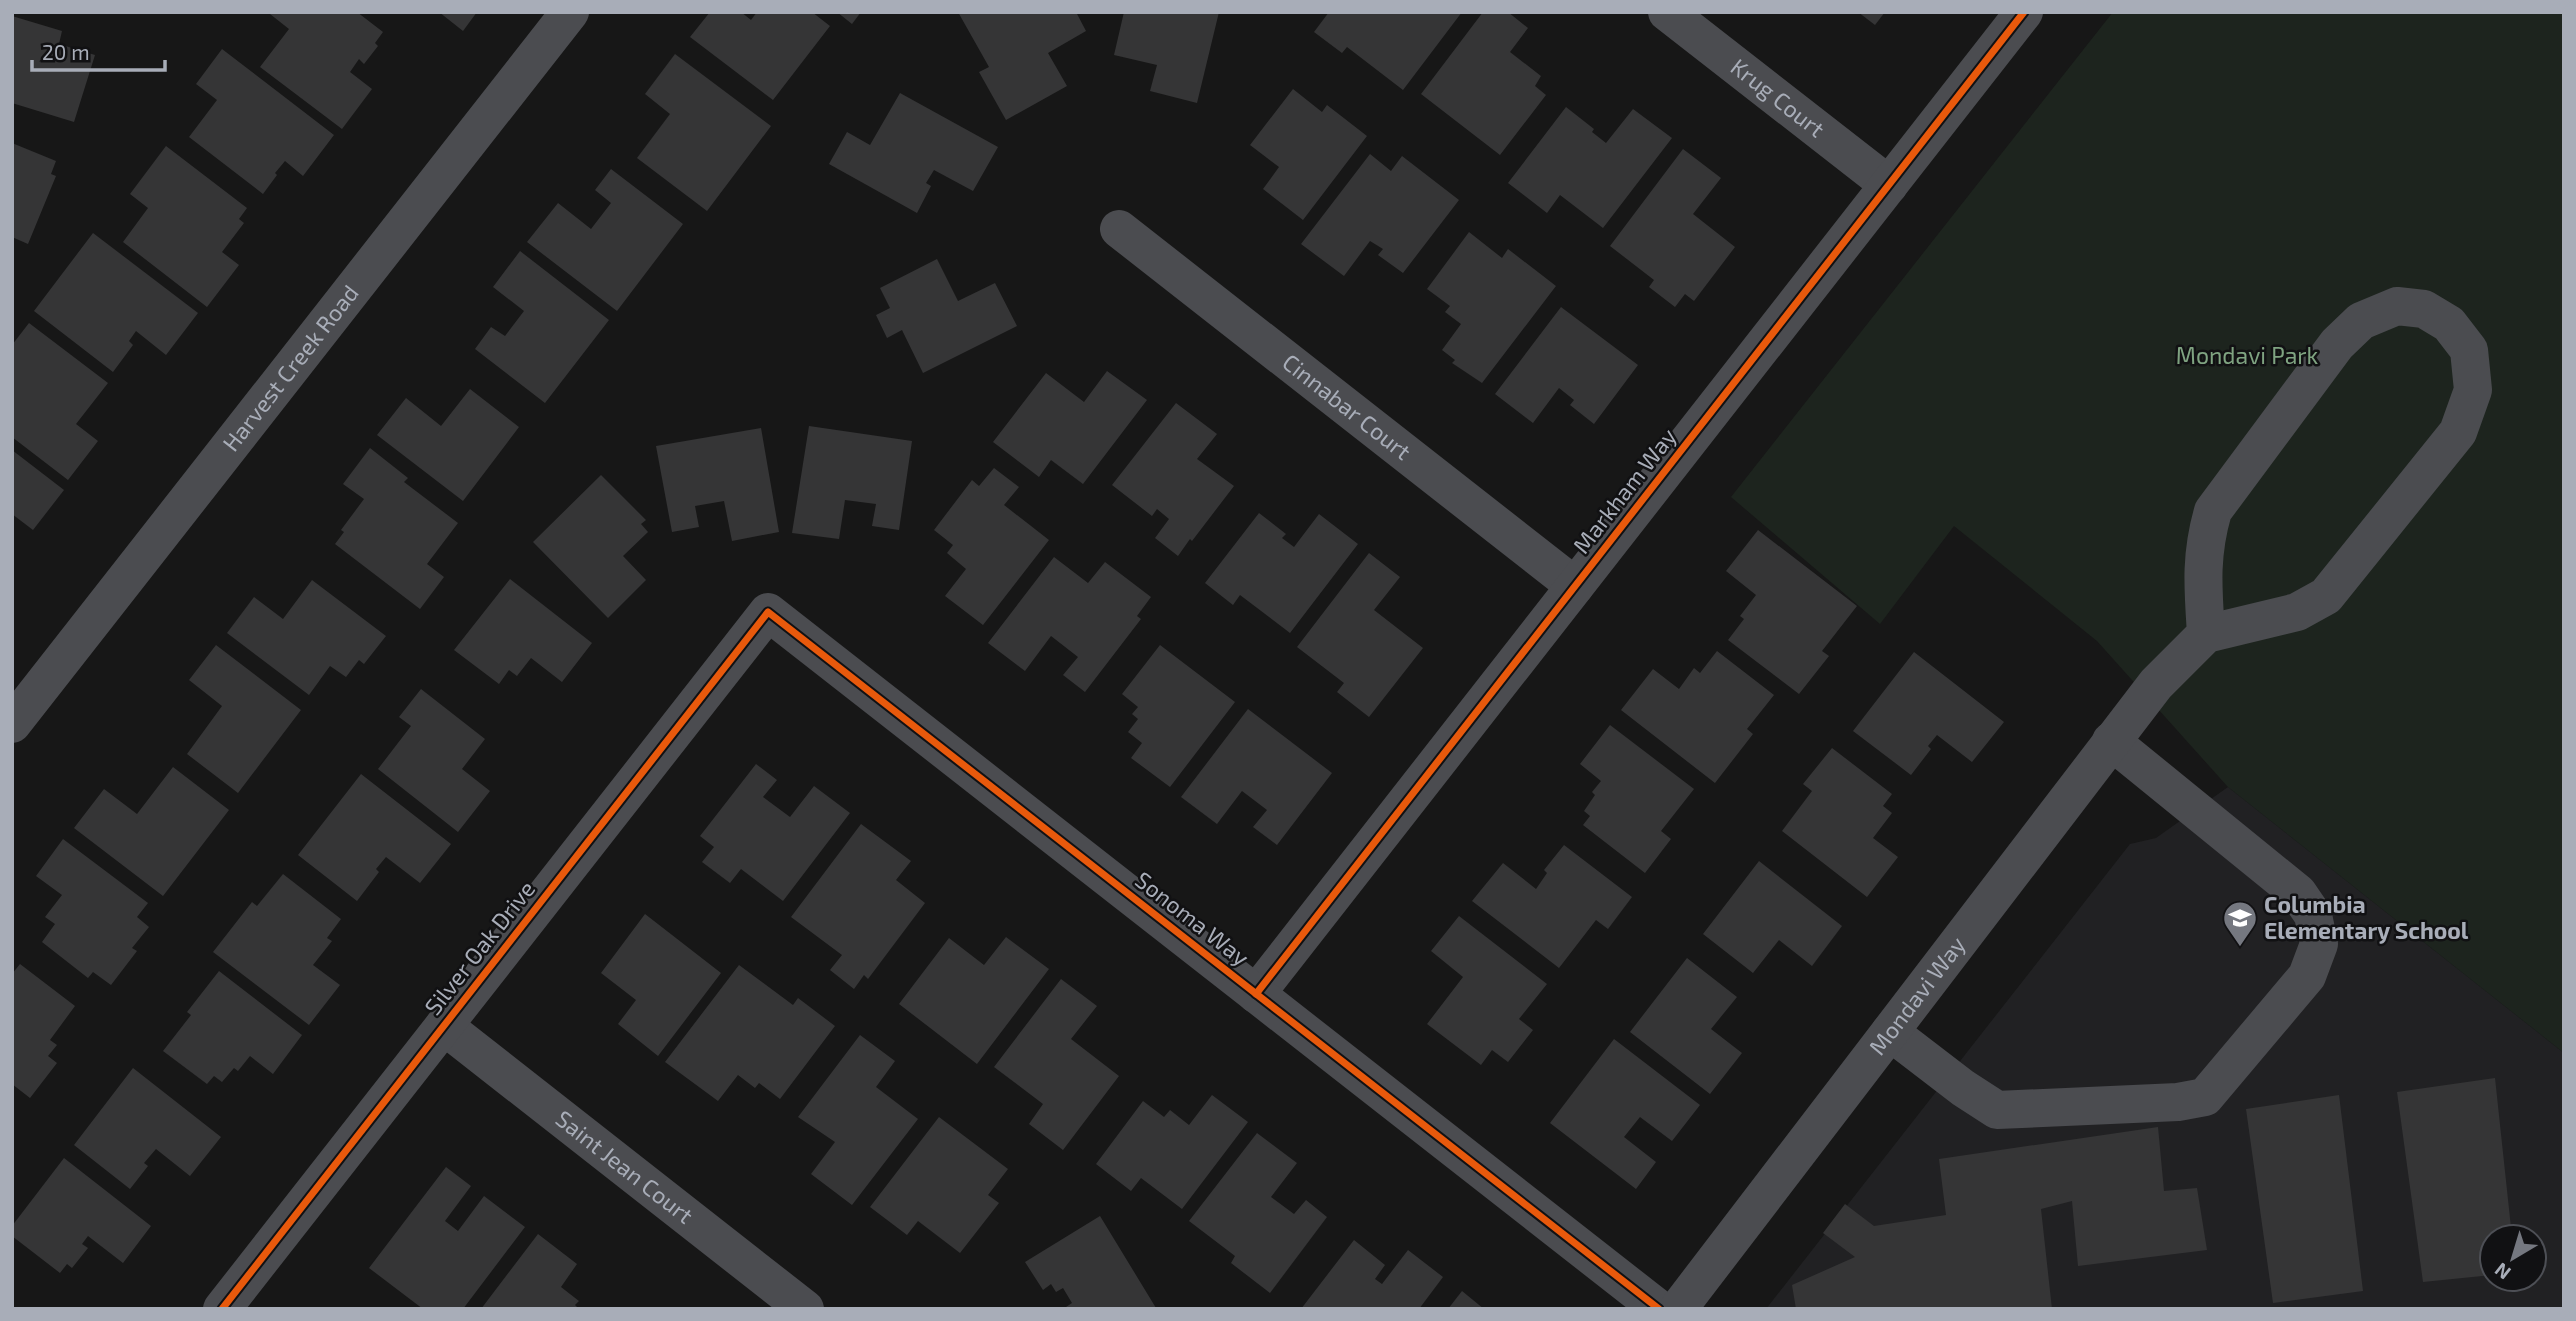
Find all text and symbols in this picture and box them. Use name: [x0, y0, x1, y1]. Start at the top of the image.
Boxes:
scale bar: [32, 28, 164, 72]
text: 20 m: [42, 39, 90, 64]
street label: Krug Court: [1726, 52, 1831, 143]
street label: Harvest Creek Road: [216, 279, 364, 456]
park label: Mondavi Park: [2176, 341, 2319, 369]
street label: Cinnabar Court: [1277, 348, 1417, 465]
street label: Markham Way: [1567, 422, 1682, 559]
street label: Sonoma Way: [1130, 865, 1255, 971]
street label: Silver Oak Drive: [418, 875, 540, 1020]
place label: Columbia Elementary School: [2264, 890, 2469, 944]
school or university icon: Columbia Elementary School: [2221, 899, 2259, 948]
street label: Mondavi Way: [1862, 931, 1971, 1060]
street label: Saint Jean Court: [551, 1104, 699, 1229]
north arrow: [2478, 1223, 2548, 1293]
text: N: [2490, 1259, 2515, 1285]

